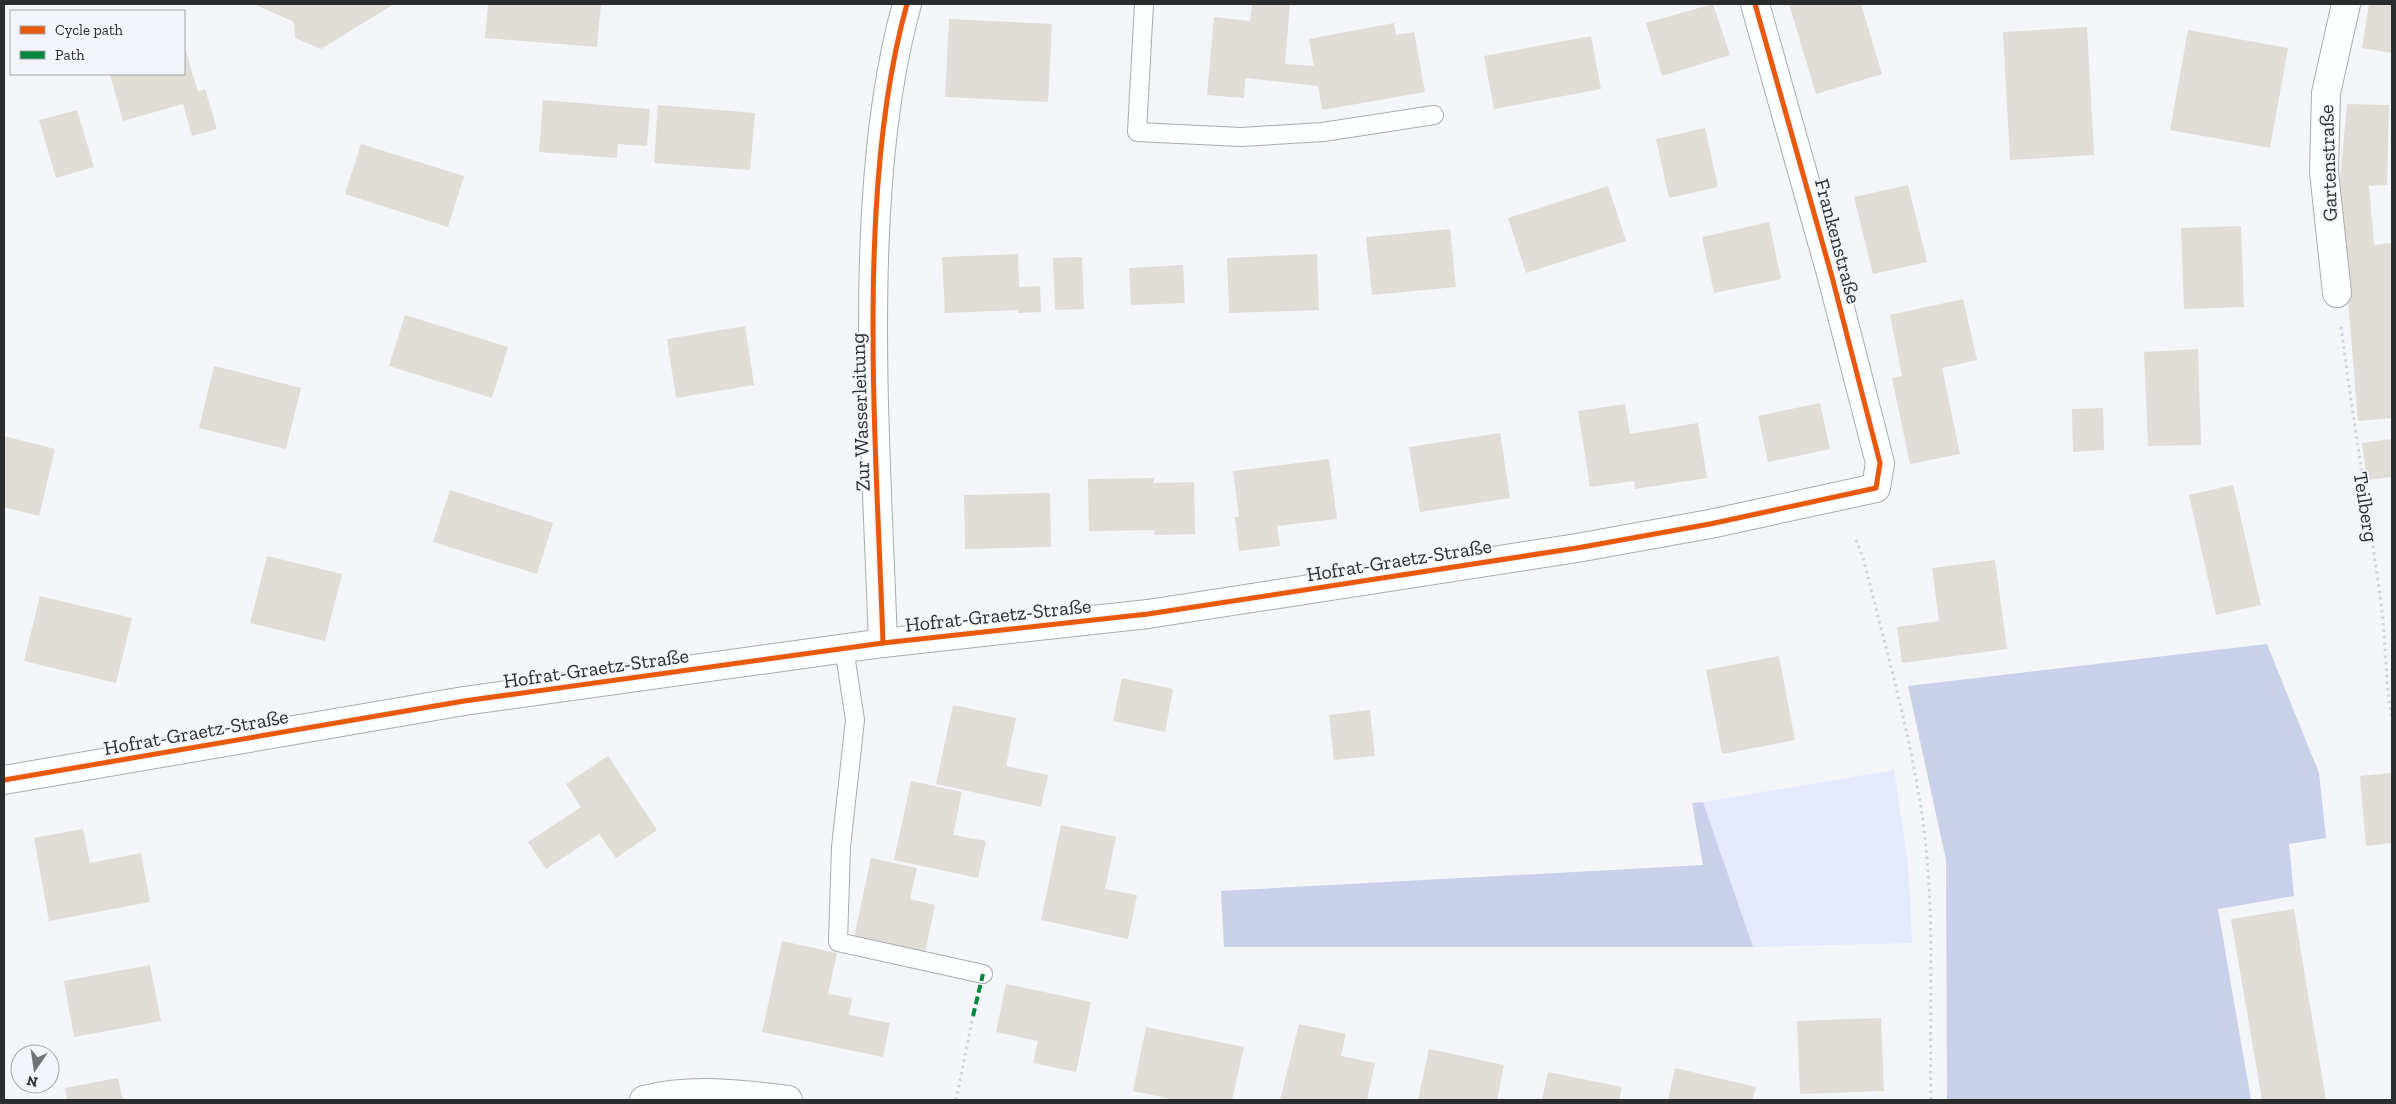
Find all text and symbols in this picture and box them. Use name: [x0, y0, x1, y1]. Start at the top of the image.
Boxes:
legend: [10, 10, 185, 75]
text: Cycle path: [55, 21, 124, 39]
text: Path: [55, 46, 85, 64]
street label: Gartenstraße: [2314, 104, 2342, 222]
street label: Frankenstraße: [1810, 176, 1866, 306]
street label: Zur Wasserleitung: [845, 332, 875, 492]
street label: Teilberg: [2349, 470, 2383, 544]
street label: Hofrat-Graetz-Straße: [1305, 534, 1493, 586]
street label: Hofrat-Graetz-Straße: [904, 593, 1092, 637]
street label: Hofrat-Graetz-Straße: [502, 643, 690, 693]
street label: Hofrat-Graetz-Straße: [102, 704, 290, 760]
north arrow: [10, 1044, 60, 1094]
text: N: [25, 1072, 39, 1091]

